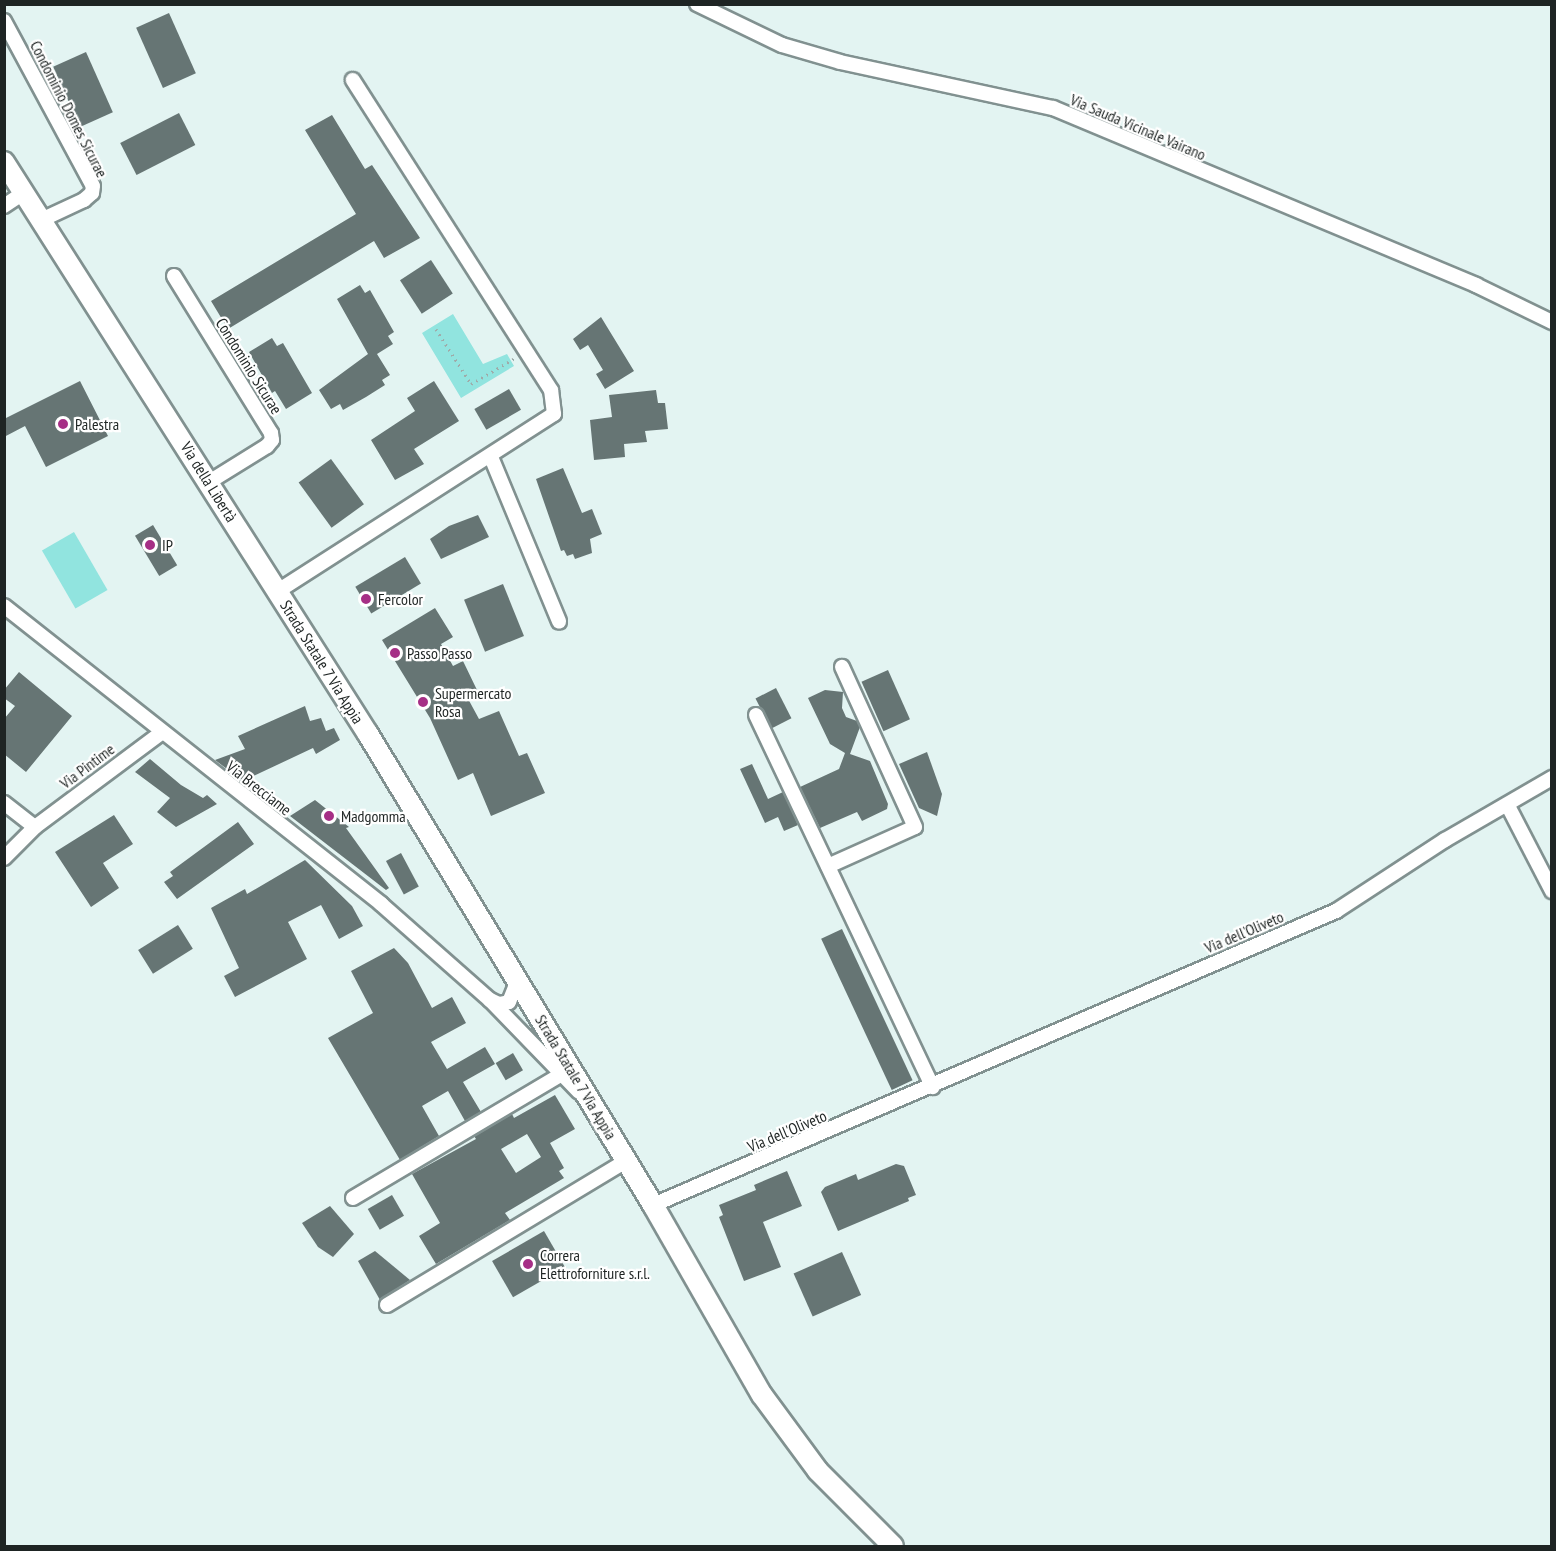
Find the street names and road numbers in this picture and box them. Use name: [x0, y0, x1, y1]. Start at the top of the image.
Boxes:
street label: Condominio Domes Sicurae: [26, 37, 112, 181]
street label: Via Sauda Vicinale Vairano: [1067, 90, 1209, 164]
street label: Condominio Sicurae: [212, 314, 286, 418]
street label: Via della Libertà: [177, 438, 241, 526]
street label: Strada Statale 7 Via Appia: [276, 596, 368, 728]
street label: Via Pintime: [56, 739, 118, 793]
street label: Via Brecciame: [223, 757, 295, 819]
street label: Via dell'Oliveto: [1202, 907, 1286, 957]
street label: Strada Statale 7 Via Appia: [531, 1011, 621, 1143]
street label: Via dell'Oliveto: [745, 1106, 829, 1156]

